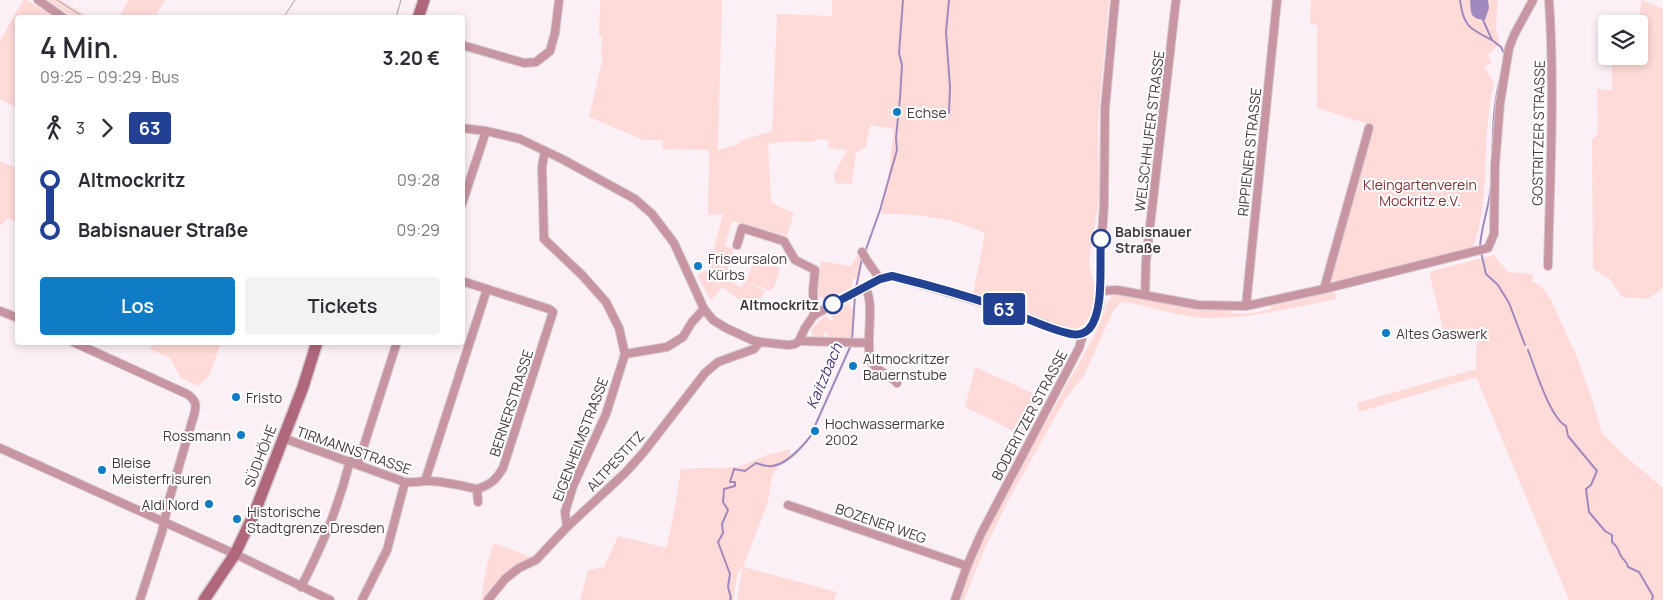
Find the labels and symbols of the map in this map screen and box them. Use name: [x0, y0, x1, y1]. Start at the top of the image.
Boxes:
street label: WELSCHHUFER STRASSE: [1130, 49, 1168, 213]
street label: GOSTRITZER STRASSE: [1527, 60, 1549, 206]
street label: RIPPIENER STRASSE: [1233, 87, 1265, 217]
place label: Echse: [907, 103, 947, 122]
marker: Echse: [891, 106, 903, 118]
park label: Kleingartenverein Mockritz e.V.: [1363, 175, 1477, 210]
place label: Babisnauer Straße: [1115, 222, 1192, 257]
marker: Babisnauer Straße: [1091, 229, 1111, 249]
place label: Friseursalon Kürbs: [708, 249, 787, 284]
marker: Friseursalon Kürbs: [692, 260, 704, 272]
line badge: 63: [982, 293, 1026, 325]
marker: Altmockritz: [823, 294, 843, 314]
place label: Altmockritz: [740, 295, 819, 314]
place label: Altes Gaswerk: [1396, 324, 1488, 343]
marker: Altes Gaswerk: [1380, 327, 1392, 339]
water label: Kaitzbach: [801, 339, 848, 412]
street label: BERNERSTRASSE: [485, 347, 537, 459]
street label: BODERITZER STRASSE: [987, 347, 1071, 483]
place label: Altmockritzer Bauernstube: [863, 349, 950, 384]
marker: Altmockritzer Bauernstube: [847, 360, 859, 372]
street label: EIGENHEIMSTRASSE: [548, 374, 612, 504]
place label: Fristo: [246, 388, 282, 407]
marker: Fristo: [230, 391, 242, 403]
place label: Hochwassermarke 2002: [825, 414, 945, 449]
street label: TIRMANNSTRASSE: [294, 421, 414, 479]
street label: SÜDHÖHE: [239, 422, 281, 490]
marker: Hochwassermarke 2002: [809, 425, 821, 437]
place label: Rossmann: [163, 426, 231, 445]
street label: ALTPESTITZ: [582, 427, 648, 495]
marker: Rossmann: [235, 429, 247, 441]
place label: Bleise Meisterfrisuren: [112, 453, 211, 488]
marker: Bleise Meisterfrisuren: [96, 464, 108, 476]
place label: Aldi Nord: [141, 495, 199, 514]
marker: Aldi Nord: [203, 498, 215, 510]
street label: BOZENER WEG: [833, 499, 929, 547]
place label: Historische Stadtgrenze Dresden: [247, 502, 385, 537]
marker: Historische Stadtgrenze Dresden: [231, 513, 243, 525]

